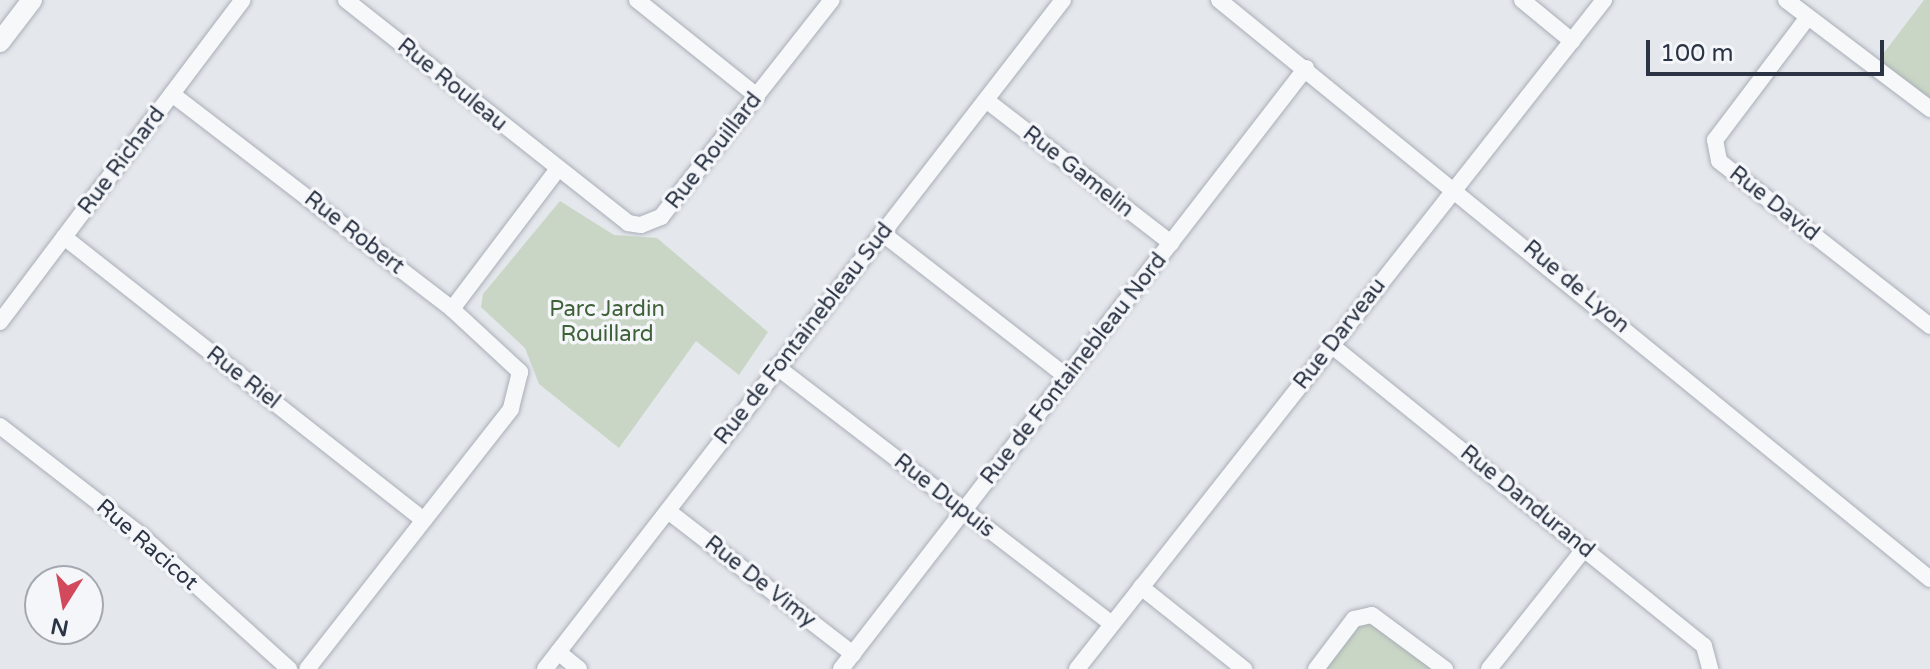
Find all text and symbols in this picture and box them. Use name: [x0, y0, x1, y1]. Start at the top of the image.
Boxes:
scale bar: [1650, 24, 1888, 74]
street label: Rue Rouleau: [392, 33, 512, 137]
text: 100 m: [1660, 39, 1734, 68]
street label: Rue Rouillard: [660, 88, 768, 214]
street label: Rue Richard: [73, 102, 171, 220]
street label: Rue Gamelin: [1017, 121, 1139, 223]
street label: Rue David: [1724, 161, 1824, 247]
street label: Rue Robert: [299, 186, 409, 280]
street label: Rue de Fontainebleau Sud: [709, 218, 899, 450]
street label: Rue de Lyon: [1518, 235, 1634, 339]
street label: Rue de Fontainebleau Nord: [975, 248, 1173, 490]
street label: Rue Darveau: [1288, 273, 1392, 395]
park label: Parc Jardin Rouillard: [549, 296, 665, 348]
street label: Rue Riel: [201, 341, 285, 415]
street label: Rue Dandurand: [1455, 440, 1599, 564]
street label: Rue Dupuis: [888, 449, 1000, 543]
street label: Rue Racicot: [91, 494, 203, 596]
street label: Rue De Vimy: [699, 530, 821, 634]
north arrow: [24, 565, 104, 645]
text: N: [49, 612, 71, 641]

